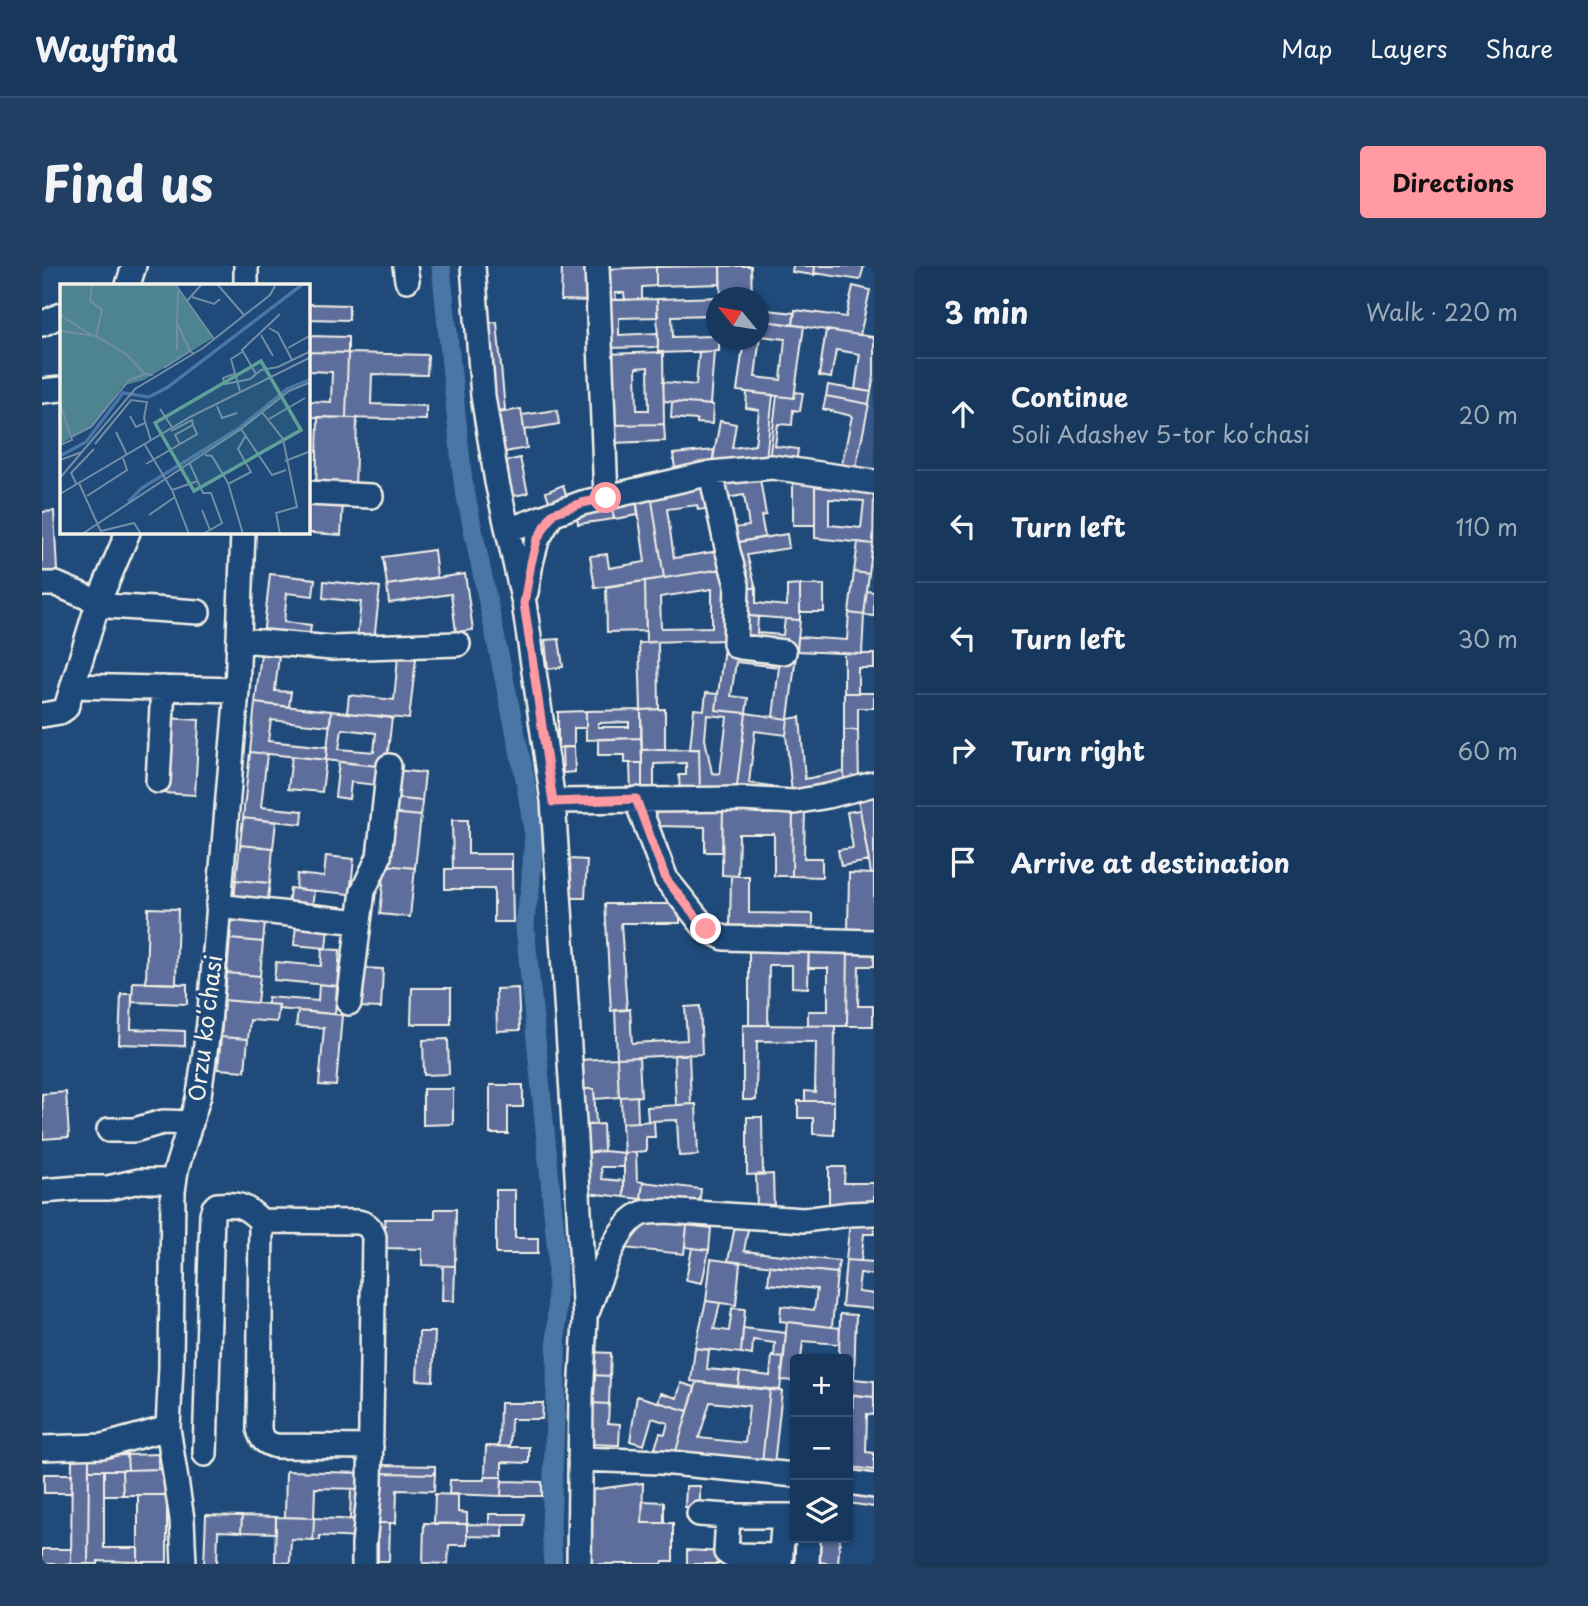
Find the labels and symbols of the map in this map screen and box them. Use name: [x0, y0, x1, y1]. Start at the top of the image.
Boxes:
inset map: [60, 284, 310, 534]
north arrow: [706, 287, 769, 350]
route start: [590, 482, 621, 513]
route end: [690, 913, 721, 944]
street label: Orzu koʻchasi: [178, 953, 230, 1103]

